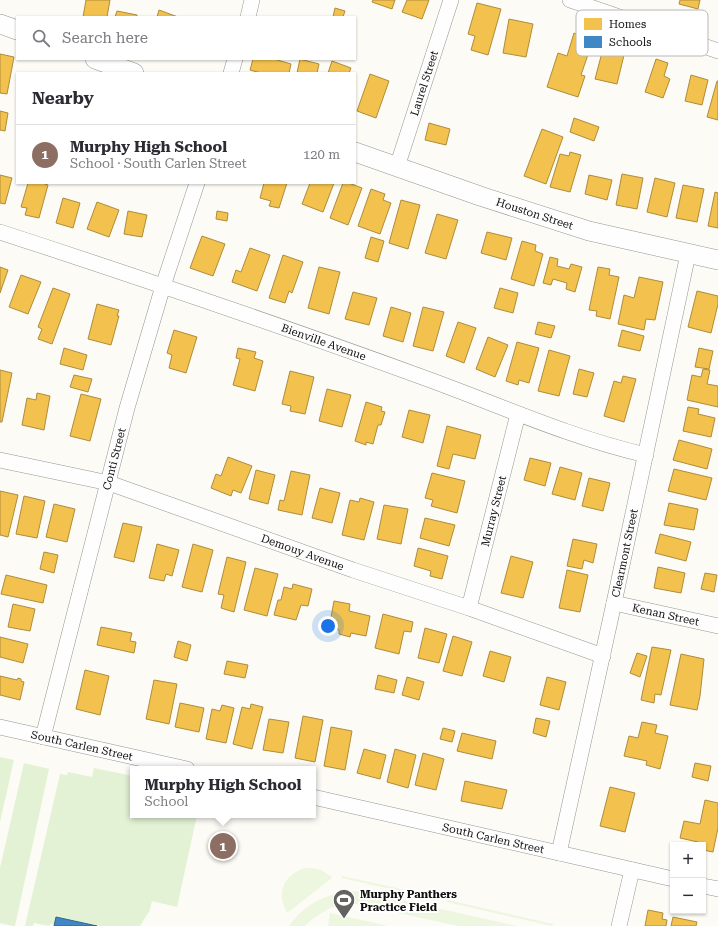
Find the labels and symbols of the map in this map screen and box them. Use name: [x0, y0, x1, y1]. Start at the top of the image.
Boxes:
legend: [576, 10, 708, 56]
text: Homes: [609, 18, 646, 31]
text: Schools: [609, 36, 651, 49]
street label: Laurel Street: [407, 49, 441, 118]
street label: Houston Street: [495, 195, 575, 232]
street label: Bienville Avenue: [280, 321, 368, 363]
street label: Conti Street: [100, 426, 128, 491]
street label: Murray Street: [478, 474, 509, 548]
street label: Clearmont Street: [609, 508, 640, 599]
street label: Demouy Avenue: [259, 531, 346, 573]
street label: Kenan Street: [631, 601, 701, 628]
your location: [318, 616, 338, 636]
street label: South Carlen Street: [30, 728, 134, 763]
street label: South Carlen Street: [441, 820, 546, 856]
pin: 1: [210, 831, 236, 861]
sports icon: Murphy Panthers Practice Field: [331, 887, 357, 920]
place label: Murphy Panthers Practice Field: [360, 888, 457, 914]

